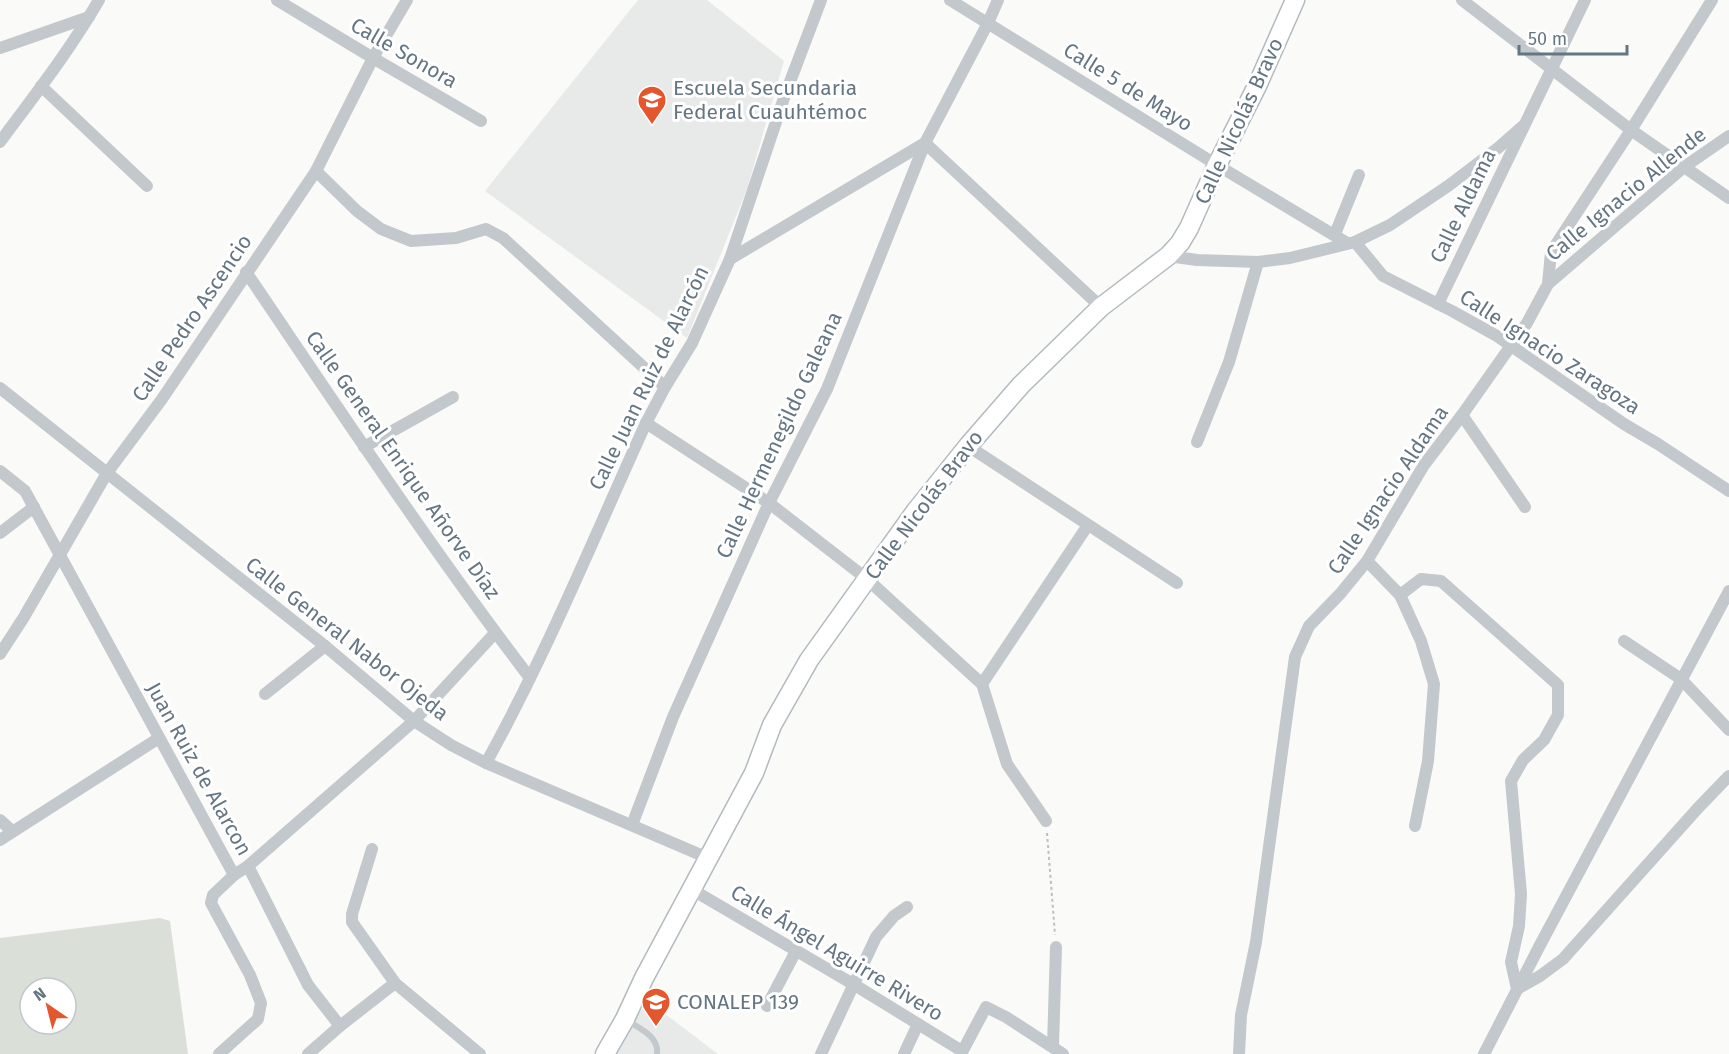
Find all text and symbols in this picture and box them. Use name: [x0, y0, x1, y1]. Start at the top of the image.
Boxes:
street label: Calle Sonora: [346, 12, 462, 94]
scale bar: [1519, 18, 1627, 56]
text: 50 m: [1528, 28, 1567, 50]
street label: Calle Nicolás Bravo: [1189, 34, 1289, 208]
street label: Calle 5 de Mayo: [1059, 37, 1197, 137]
place label: Escuela Secundaria Federal Cuauhtémoc: [673, 75, 867, 125]
school or university icon: Escuela Secundaria Federal Cuauhtémoc: [636, 84, 668, 126]
street label: Calle Ignacio Allende: [1541, 121, 1711, 267]
street label: Calle Aldama: [1424, 145, 1502, 267]
street label: Calle Pedro Ascencio: [126, 229, 258, 407]
street label: Calle Juan Ruiz de Alarcón: [583, 262, 715, 494]
street label: Calle Ignacio Zaragoza: [1455, 284, 1645, 420]
street label: Calle Hermenegildo Galeana: [710, 308, 848, 562]
street label: Calle General Enrique Añorve Díaz: [300, 326, 506, 604]
street label: Calle Ignacio Aldama: [1322, 401, 1454, 579]
street label: Calle Nicolás Bravo: [859, 425, 989, 585]
street label: Calle General Nabor Ojeda: [240, 552, 454, 726]
street label: Juan Ruiz de Alarcon: [141, 678, 257, 860]
street label: Calle Ángel Aguirre Rivero: [726, 879, 948, 1027]
north arrow: [18, 976, 78, 1036]
text: N: [30, 983, 49, 1005]
school or university icon: CONALEP 139: [640, 986, 672, 1028]
place label: CONALEP 139: [677, 989, 799, 1015]

